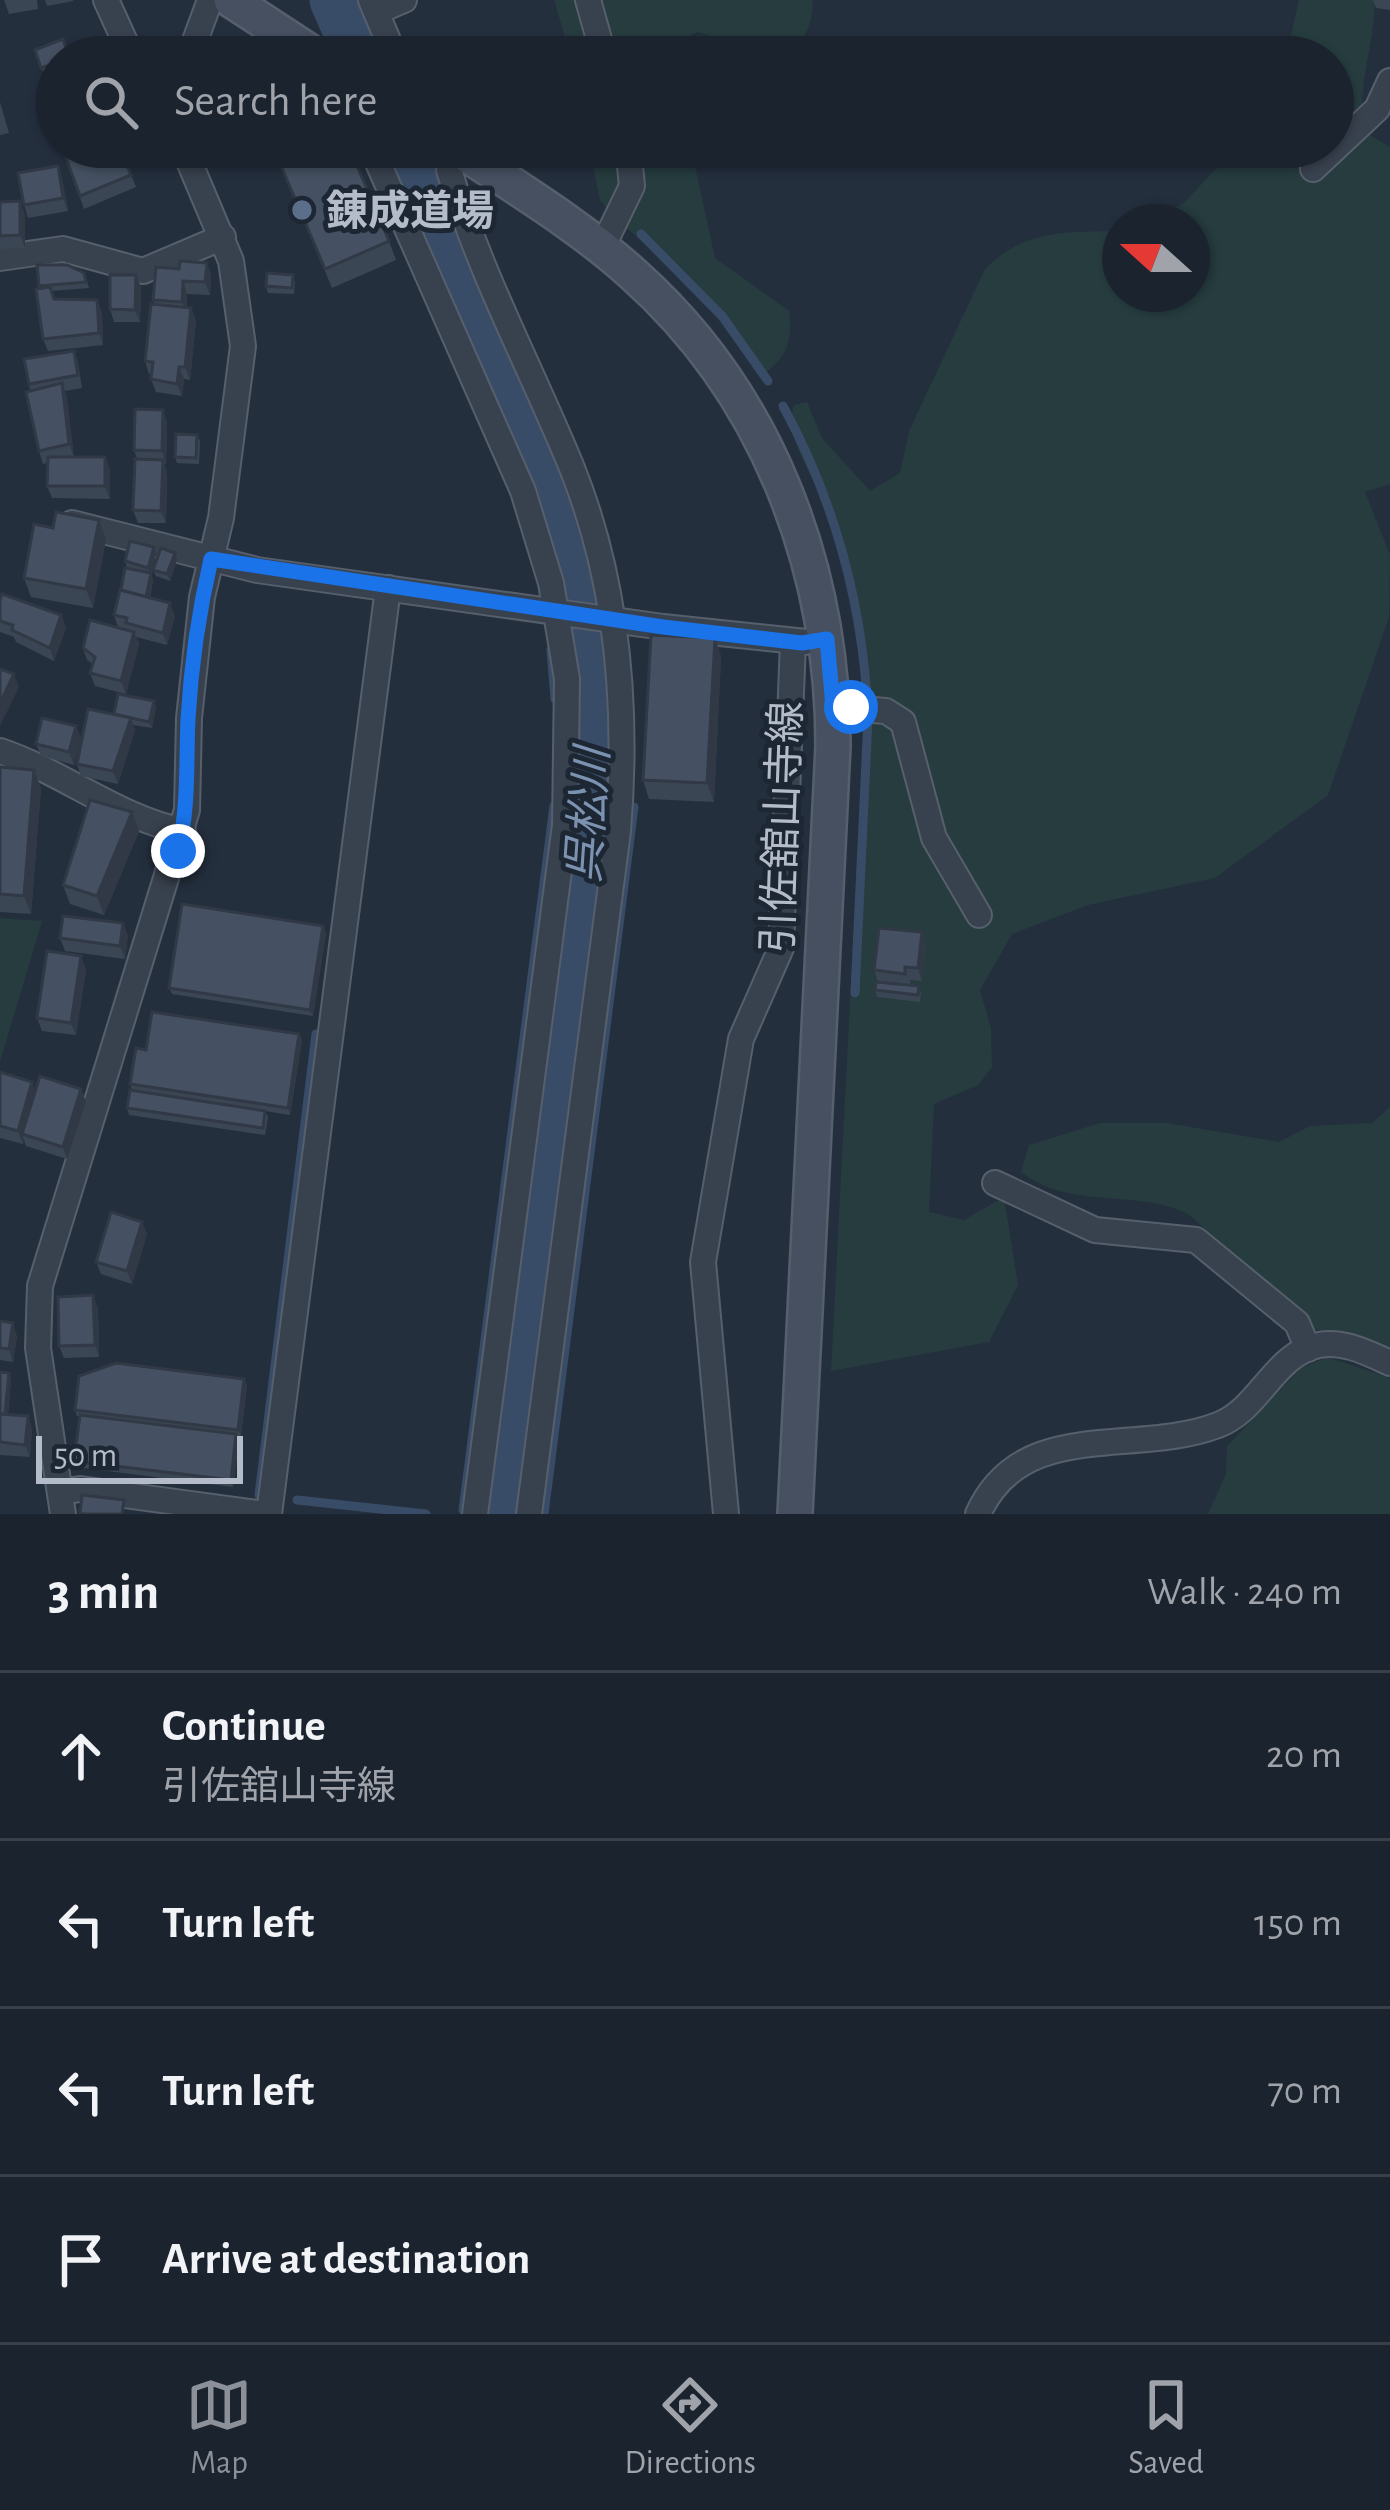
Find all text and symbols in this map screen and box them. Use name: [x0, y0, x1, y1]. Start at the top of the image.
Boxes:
search box: [36, 36, 1354, 168]
icon: search: [78, 69, 144, 135]
text: Search here: [174, 79, 377, 124]
place label: 錬成道場: [326, 189, 494, 233]
marker: 錬成道場: [289, 197, 315, 223]
north arrow: [1102, 204, 1210, 312]
route start: [824, 680, 878, 734]
street label: 引佐舘山寺線: [756, 700, 808, 954]
water label: 呉松川: [560, 742, 617, 884]
route end: [151, 824, 205, 878]
scale bar: [36, 1430, 243, 1483]
text: 50 m: [54, 1440, 117, 1473]
text: 3 min: [48, 1567, 159, 1618]
text: Walk · 240 m: [1147, 1573, 1342, 1612]
text: Continue: [162, 1704, 326, 1749]
icon: ahead: [48, 1723, 114, 1789]
text: 20 m: [1266, 1736, 1342, 1775]
text: 引佐舘山寺線: [162, 1768, 396, 1807]
icon: left: [48, 1891, 114, 1957]
text: Turn left: [162, 1901, 314, 1946]
text: 150 m: [1254, 1904, 1342, 1943]
icon: left: [48, 2059, 114, 2125]
text: Turn left: [162, 2069, 314, 2114]
text: 70 m: [1268, 2072, 1342, 2111]
icon: arrive: [48, 2227, 114, 2293]
text: Arrive at destination: [162, 2237, 530, 2282]
tab: Map: [186, 2372, 252, 2484]
tab: Directions: [624, 2372, 756, 2484]
tab: Saved: [1128, 2372, 1204, 2484]

